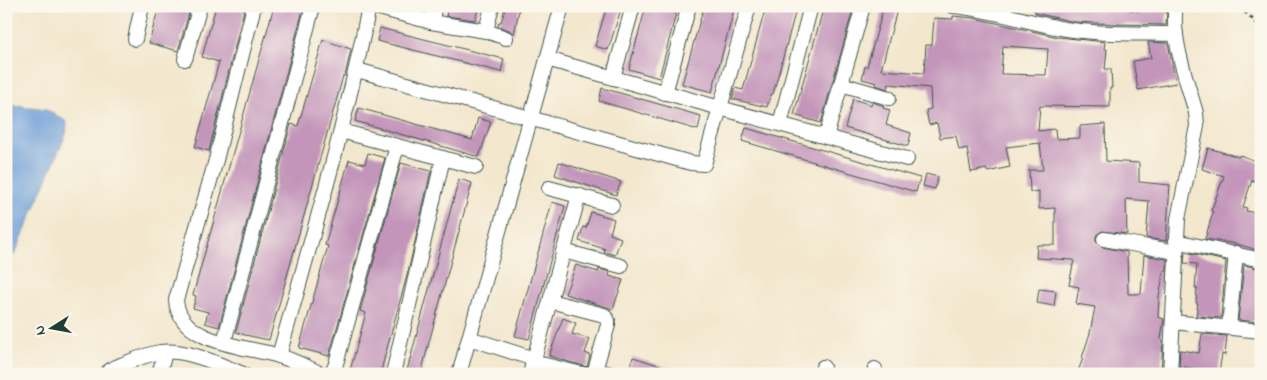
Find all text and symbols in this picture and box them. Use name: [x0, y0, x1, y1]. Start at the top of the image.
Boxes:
north arrow: [28, 302, 78, 352]
text: N: [30, 324, 52, 337]

